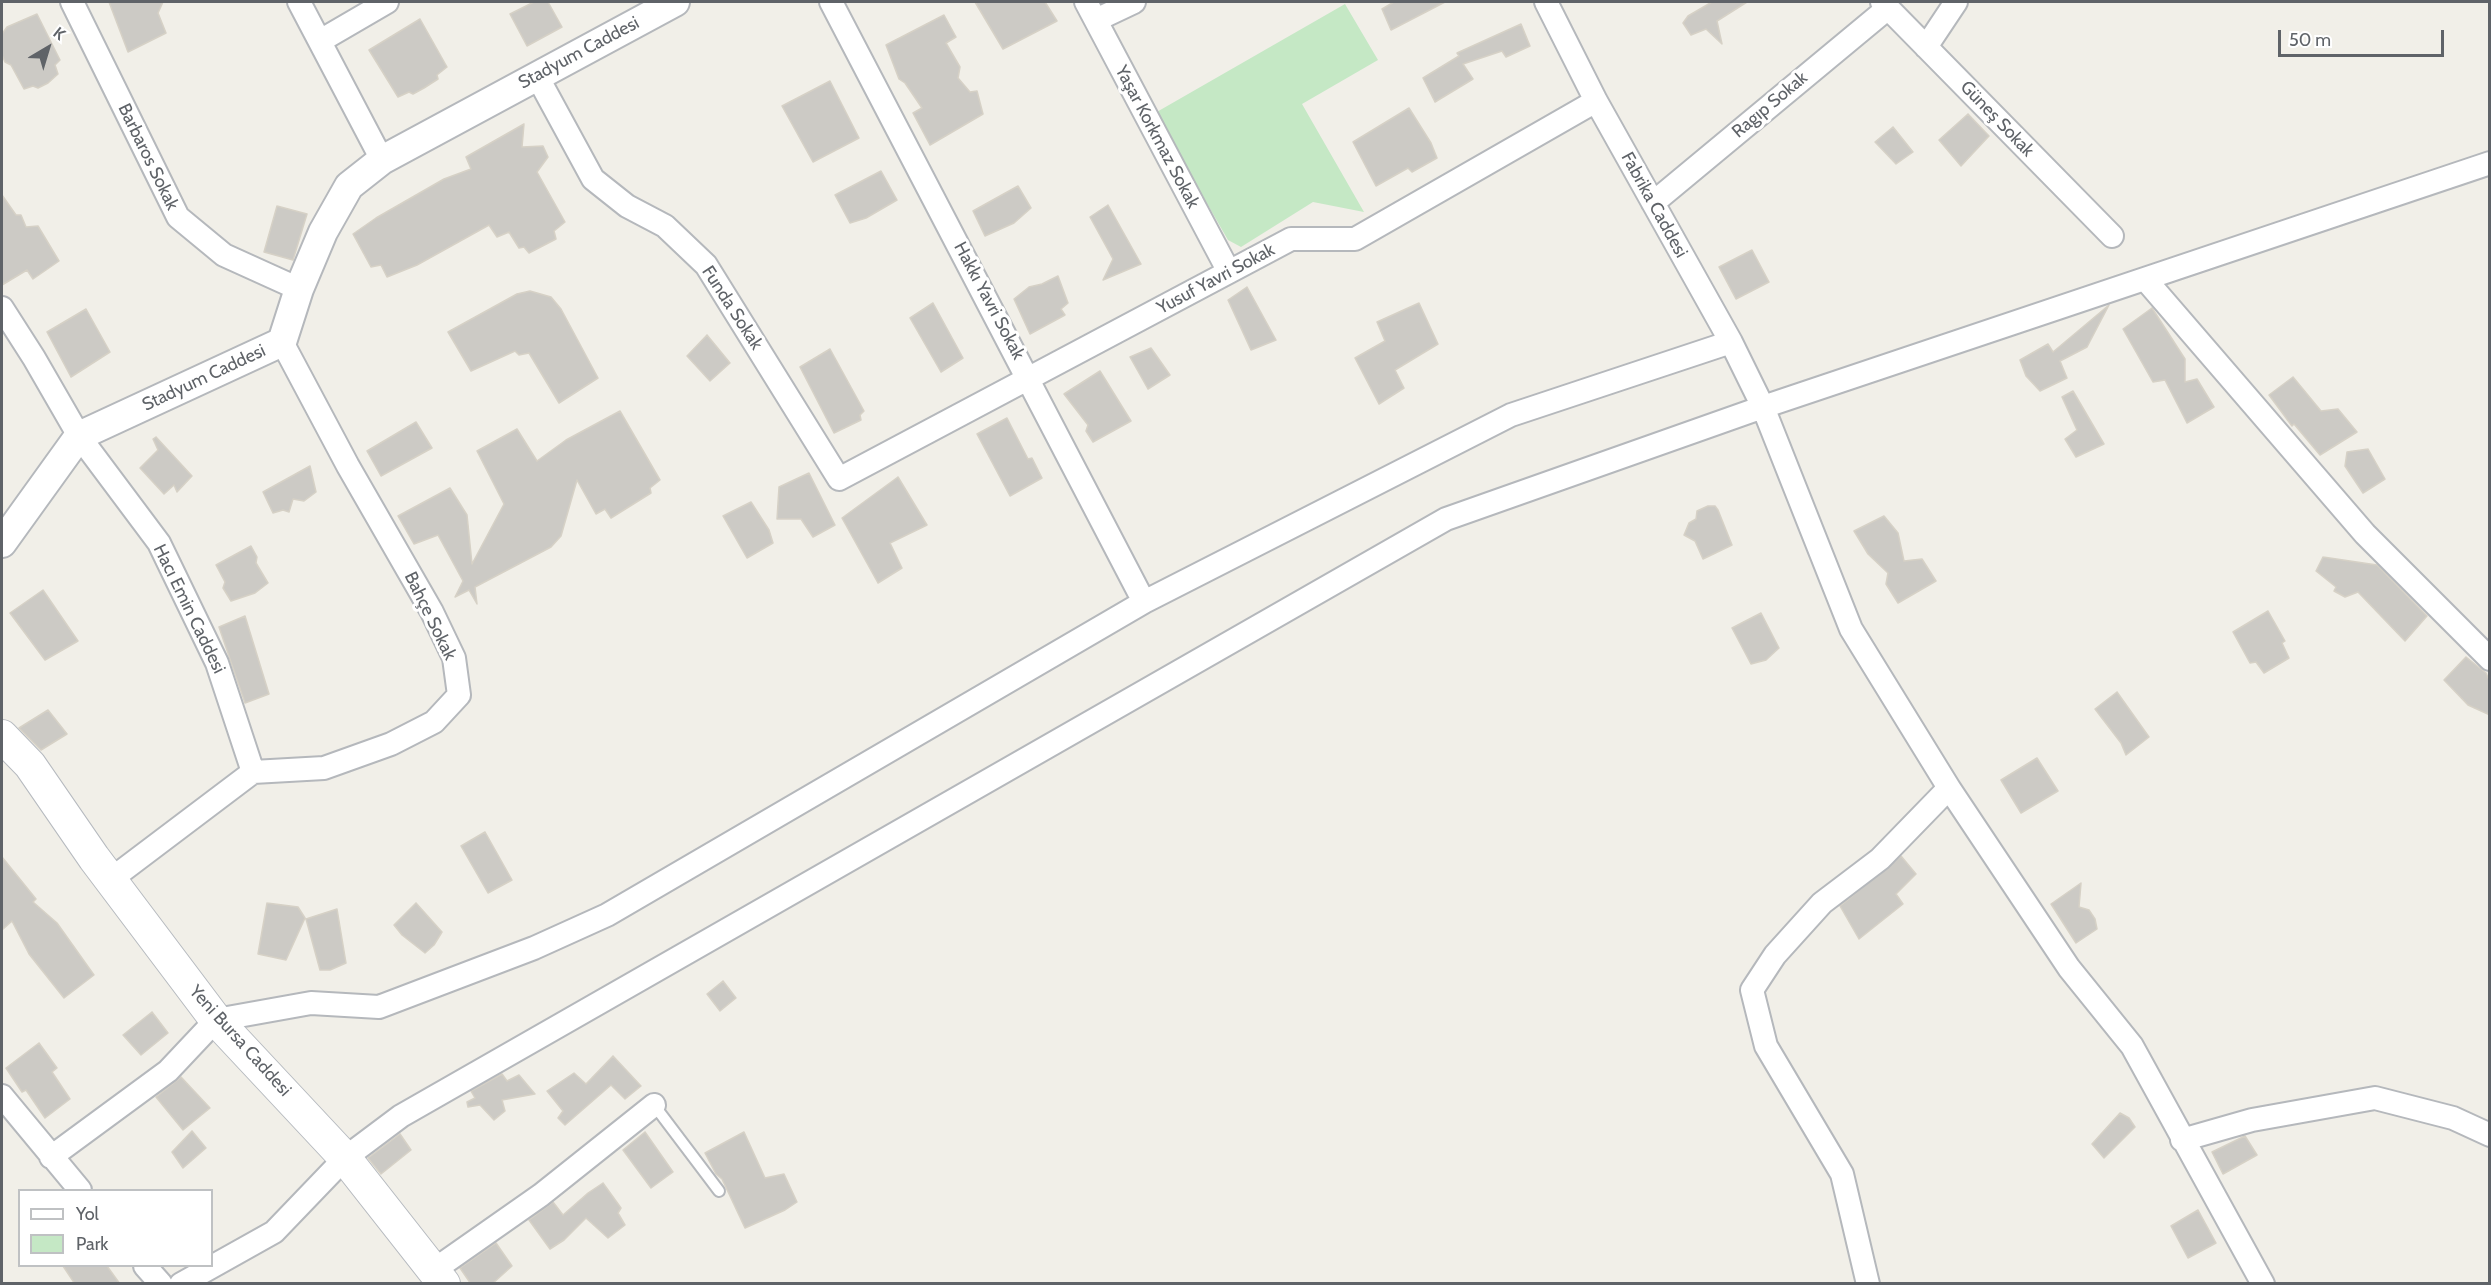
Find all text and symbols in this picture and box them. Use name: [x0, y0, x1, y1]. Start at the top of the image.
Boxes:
street label: Stadyum Caddesi: [515, 12, 643, 94]
north arrow: [18, 18, 78, 78]
scale bar: [2281, 18, 2448, 56]
text: K: [50, 23, 69, 44]
text: 50 m: [2289, 29, 2331, 51]
street label: Yaşar Korkmaz Sokak: [1110, 62, 1204, 212]
street label: Ragıp Sokak: [1728, 67, 1812, 143]
street label: Güneş Sokak: [1955, 77, 2039, 161]
street label: Barbaros Sokak: [113, 100, 183, 214]
street label: Fabrika Caddesi: [1616, 148, 1692, 262]
street label: Hakkı Yavri Sokak: [949, 239, 1029, 363]
street label: Yusuf Yavri Sokak: [1153, 239, 1279, 319]
street label: Funda Sokak: [697, 262, 767, 354]
street label: Stadyum Caddesi: [139, 340, 269, 416]
street label: Hacı Emin Caddesi: [148, 541, 230, 677]
street label: Bahçe Sokak: [399, 568, 461, 664]
street label: Yeni Bursa Caddesi: [184, 981, 296, 1101]
legend: [18, 1189, 213, 1267]
text: Yol: [76, 1203, 99, 1225]
text: Park: [76, 1233, 108, 1255]

